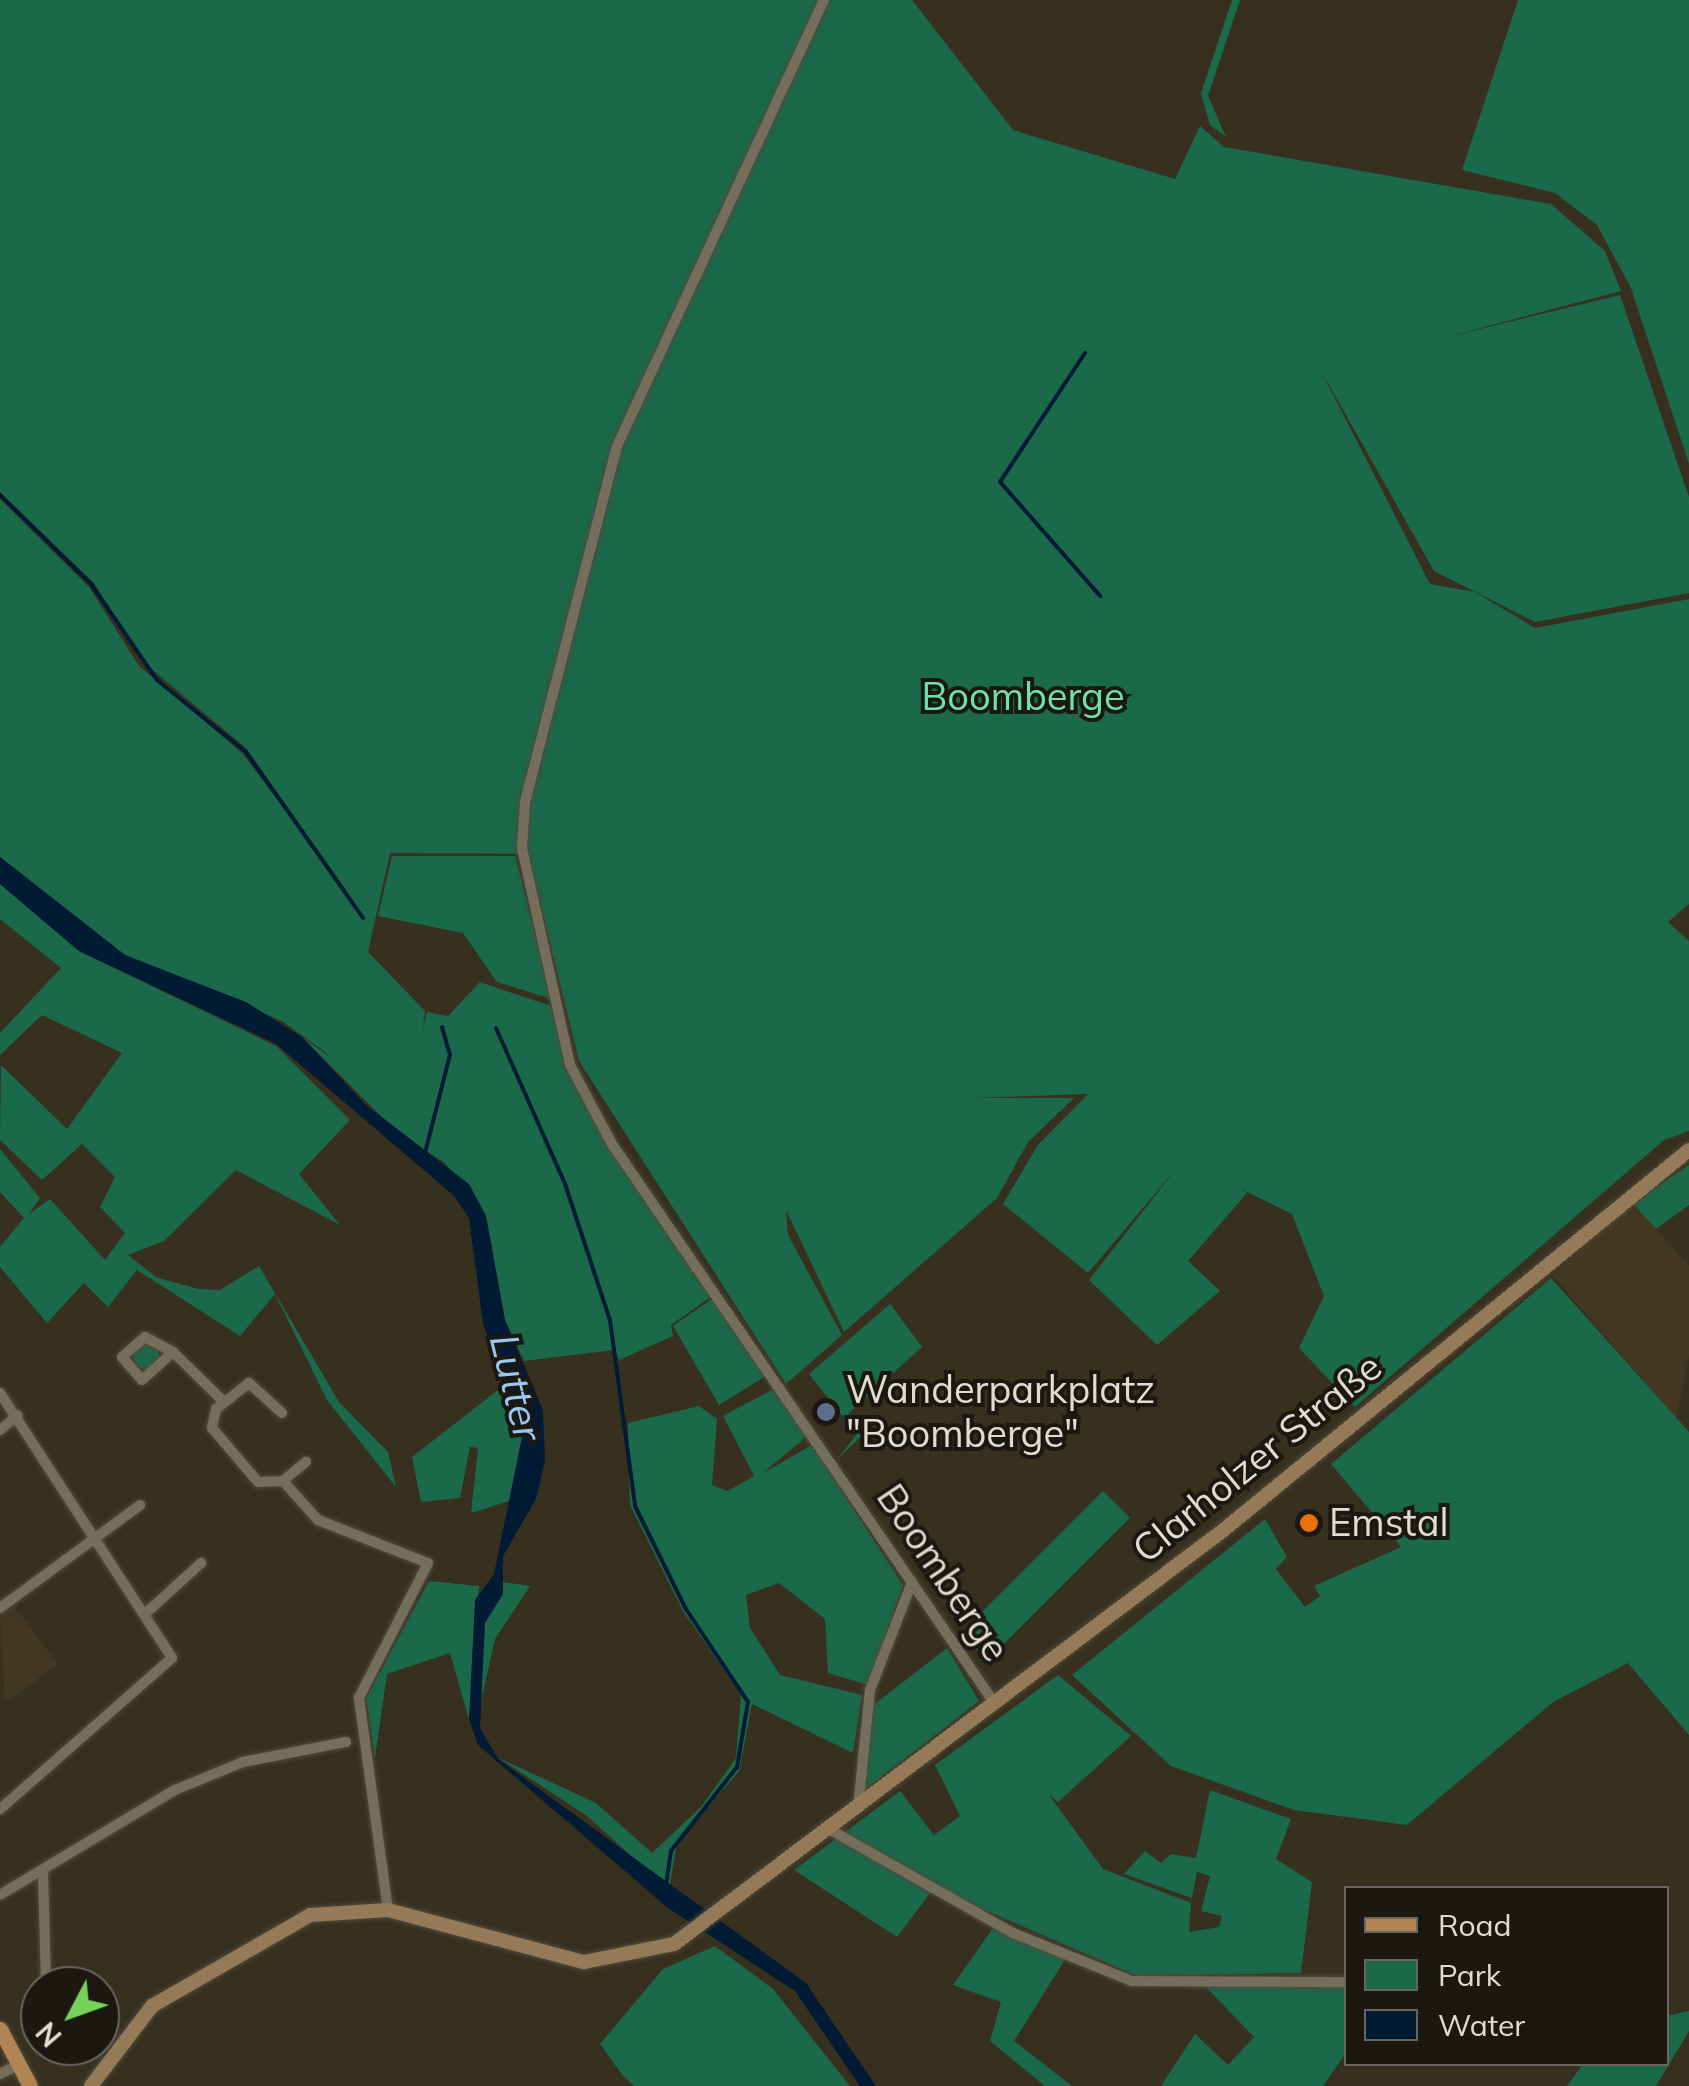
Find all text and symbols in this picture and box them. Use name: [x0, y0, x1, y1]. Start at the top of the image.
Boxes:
park label: Boomberge: [921, 674, 1125, 720]
water label: Lutter: [481, 1329, 553, 1445]
street label: Clarholzer Straße: [1124, 1344, 1390, 1572]
place label: Wanderparkplatz "Boomberge": [846, 1367, 1155, 1456]
marker: Wanderparkplatz "Boomberge": [815, 1401, 837, 1423]
street label: Boomberge: [867, 1476, 1019, 1670]
place label: Emstal: [1329, 1500, 1449, 1546]
marker: Emstal: [1298, 1512, 1320, 1534]
legend: [1344, 1886, 1669, 2066]
text: Road: [1438, 1906, 1512, 1944]
text: Park: [1438, 1956, 1501, 1994]
north arrow: [20, 1966, 120, 2066]
text: Water: [1438, 2006, 1525, 2044]
text: N: [28, 2015, 69, 2054]

